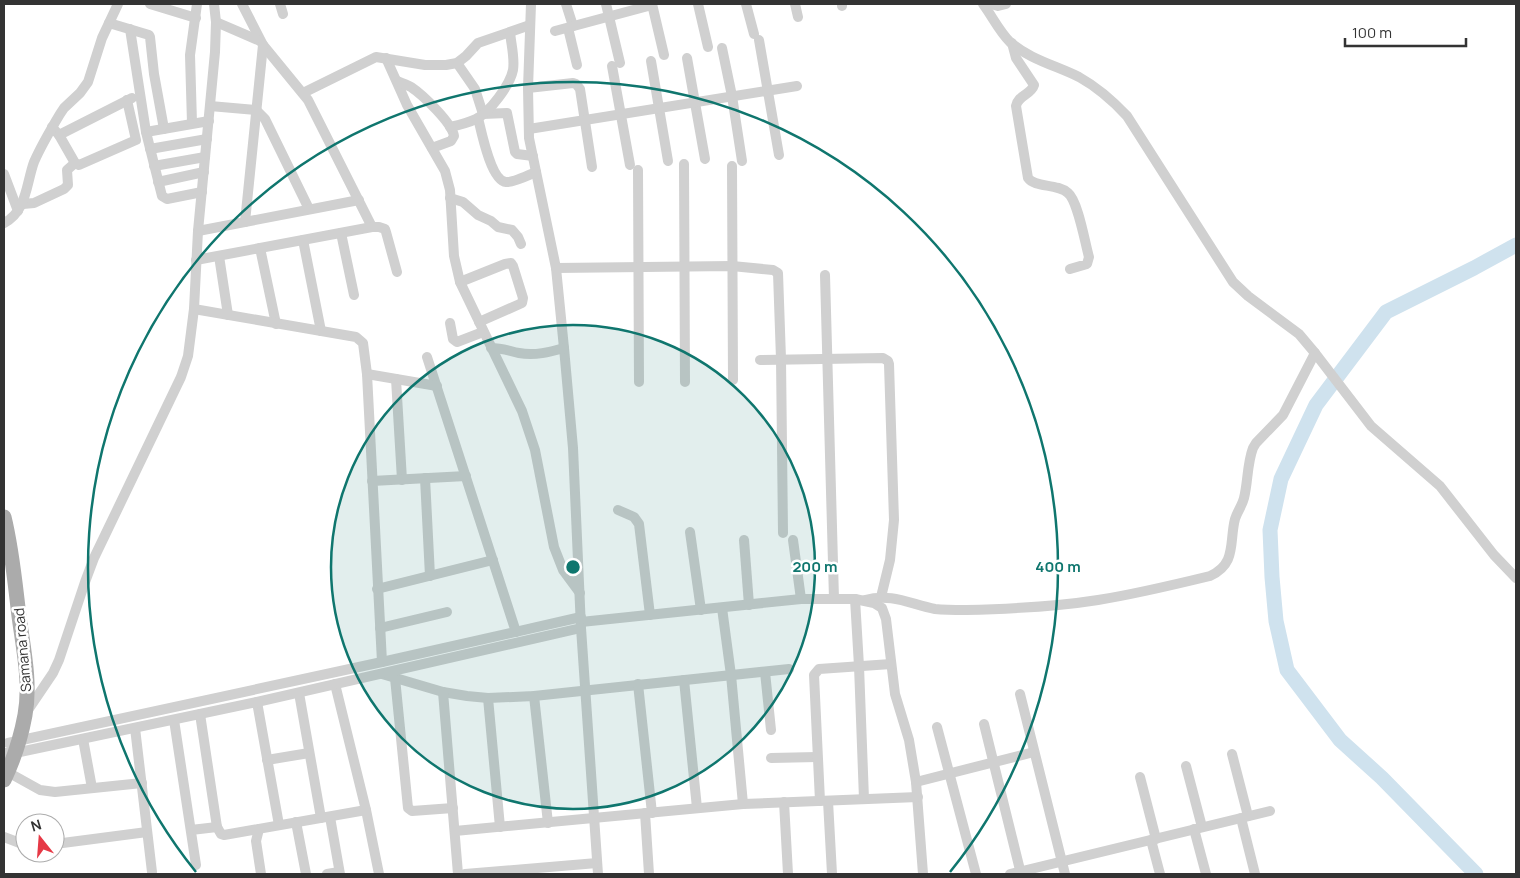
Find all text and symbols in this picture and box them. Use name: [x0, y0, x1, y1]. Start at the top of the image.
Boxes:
scale bar: [1345, 15, 1466, 47]
text: 100 m: [1352, 22, 1392, 43]
text: 200 m: [792, 556, 838, 577]
text: 400 m: [1035, 556, 1081, 577]
centre of rings: [564, 558, 582, 576]
street label: Samana road: [9, 607, 35, 693]
north arrow: [15, 813, 65, 863]
text: N: [28, 815, 44, 836]

